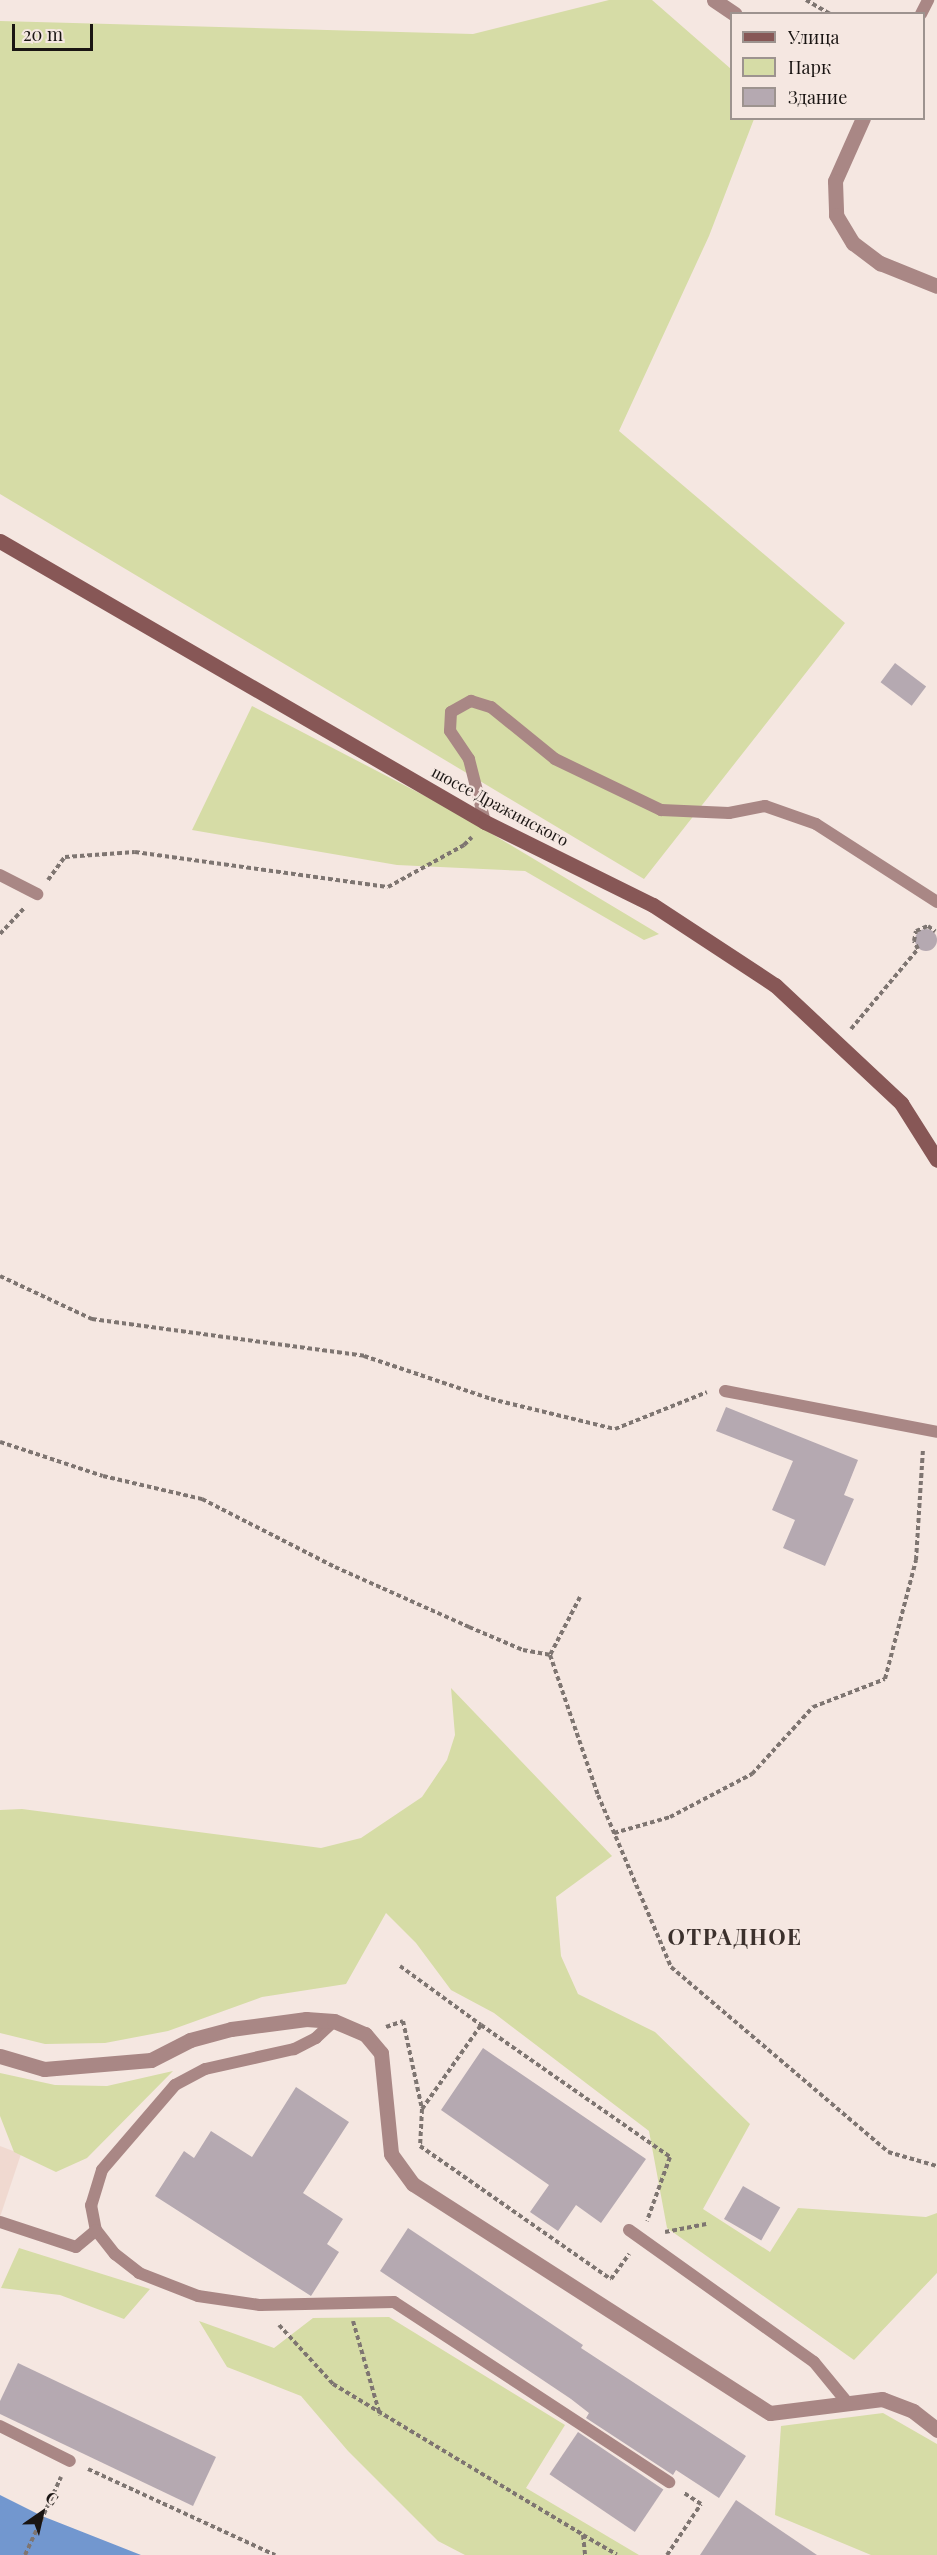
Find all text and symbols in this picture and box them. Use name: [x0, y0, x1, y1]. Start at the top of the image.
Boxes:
scale bar: [15, 12, 96, 50]
legend: [730, 12, 925, 120]
text: 20 m: [23, 22, 63, 46]
text: Улица: [788, 25, 839, 49]
text: Парк: [788, 55, 831, 79]
text: Здание: [788, 85, 847, 109]
street label: шоссе Дражинского: [428, 762, 572, 850]
district label: ОТРАДНОЕ: [668, 1924, 802, 1950]
north arrow: [12, 2483, 72, 2543]
text: С: [42, 2486, 63, 2510]

